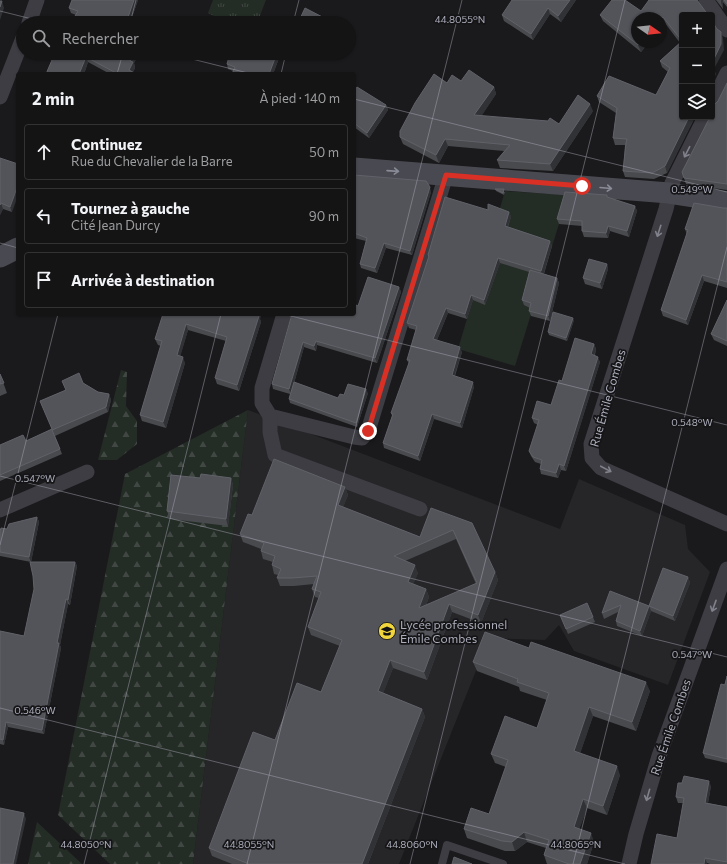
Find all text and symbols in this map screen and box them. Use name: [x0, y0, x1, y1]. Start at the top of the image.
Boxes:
north arrow: [631, 12, 667, 48]
map controls: [679, 12, 715, 120]
button: +: [679, 12, 715, 48]
text: 44.8055°N: [435, 13, 485, 25]
search box: [16, 16, 356, 60]
icon: search: [30, 27, 52, 49]
text: Rechercher: [62, 29, 139, 47]
button: −: [679, 48, 715, 84]
button: layers: [679, 84, 715, 120]
text: 2 min: [32, 88, 74, 109]
text: À pied · 140 m: [259, 90, 340, 106]
text: Continuez: [71, 135, 142, 153]
icon: ahead: [33, 141, 55, 163]
text: 50 m: [309, 144, 339, 160]
one-way arrow: [683, 146, 690, 158]
text: Rue du Chevalier de la Barre: [71, 153, 233, 169]
one-way arrow: [386, 168, 399, 175]
route start: [573, 177, 591, 195]
text: 0.549°W: [671, 183, 713, 195]
one-way arrow: [599, 185, 612, 192]
text: Tournez à gauche: [71, 199, 190, 217]
icon: left: [33, 205, 55, 227]
text: 90 m: [309, 208, 339, 224]
text: Cité Jean Durcy: [71, 217, 160, 233]
one-way arrow: [655, 224, 662, 237]
icon: arrive: [33, 269, 55, 291]
text: Arrivée à destination: [71, 271, 214, 289]
street label: Rue Émile Combes: [586, 348, 628, 448]
text: 0.548°W: [671, 416, 713, 428]
route end: [359, 422, 377, 440]
one-way arrow: [600, 466, 612, 474]
text: 0.547°W: [15, 472, 55, 484]
one-way arrow: [709, 599, 717, 611]
place label: Lycée professionnel Émile Combes: [400, 617, 507, 645]
school or university icon: Lycée professionnel Émile Combes: [377, 621, 397, 641]
text: 0.547°W: [672, 648, 712, 660]
street label: Rue Émile Combes: [647, 677, 693, 777]
text: 0.546°W: [14, 704, 56, 716]
one-way arrow: [644, 788, 651, 801]
text: 44.8050°N: [60, 838, 112, 850]
text: 44.8055°N: [224, 838, 274, 850]
text: 44.8060°N: [386, 838, 438, 850]
text: 44.8065°N: [551, 838, 601, 850]

